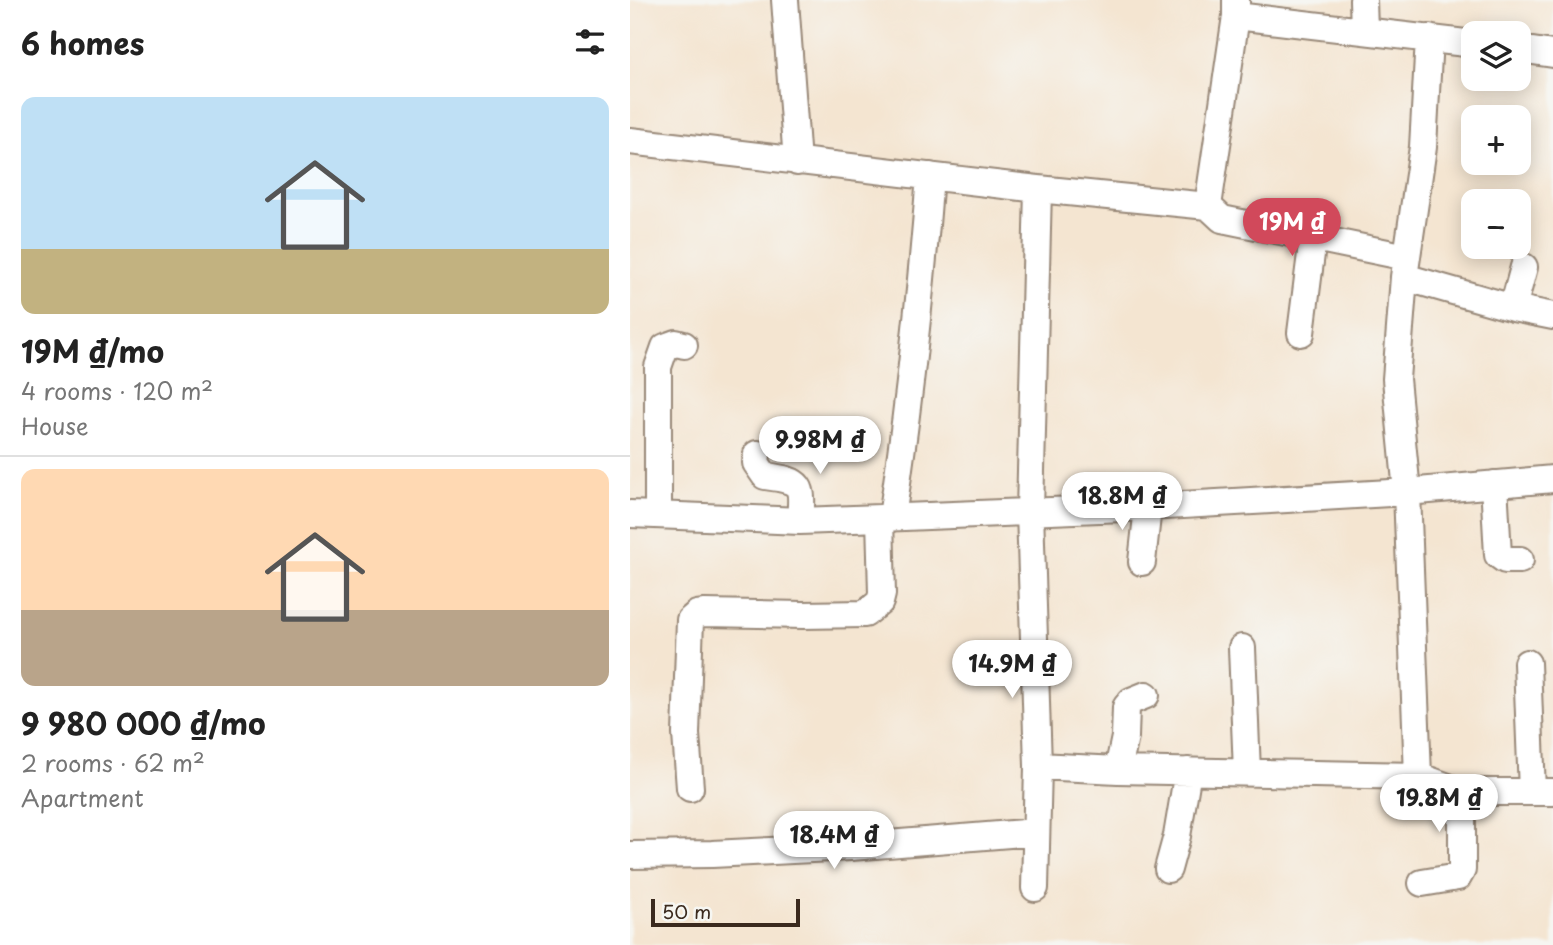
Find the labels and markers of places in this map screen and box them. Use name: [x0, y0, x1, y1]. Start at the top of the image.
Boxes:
pin: 19M ₫: [1243, 198, 1341, 258]
pin: 9.98M ₫: [755, 416, 885, 476]
pin: 18.8M ₫: [1057, 472, 1187, 532]
pin: 14.9M ₫: [947, 640, 1077, 700]
pin: 19.8M ₫: [1374, 774, 1504, 834]
pin: 18.4M ₫: [769, 812, 899, 871]

